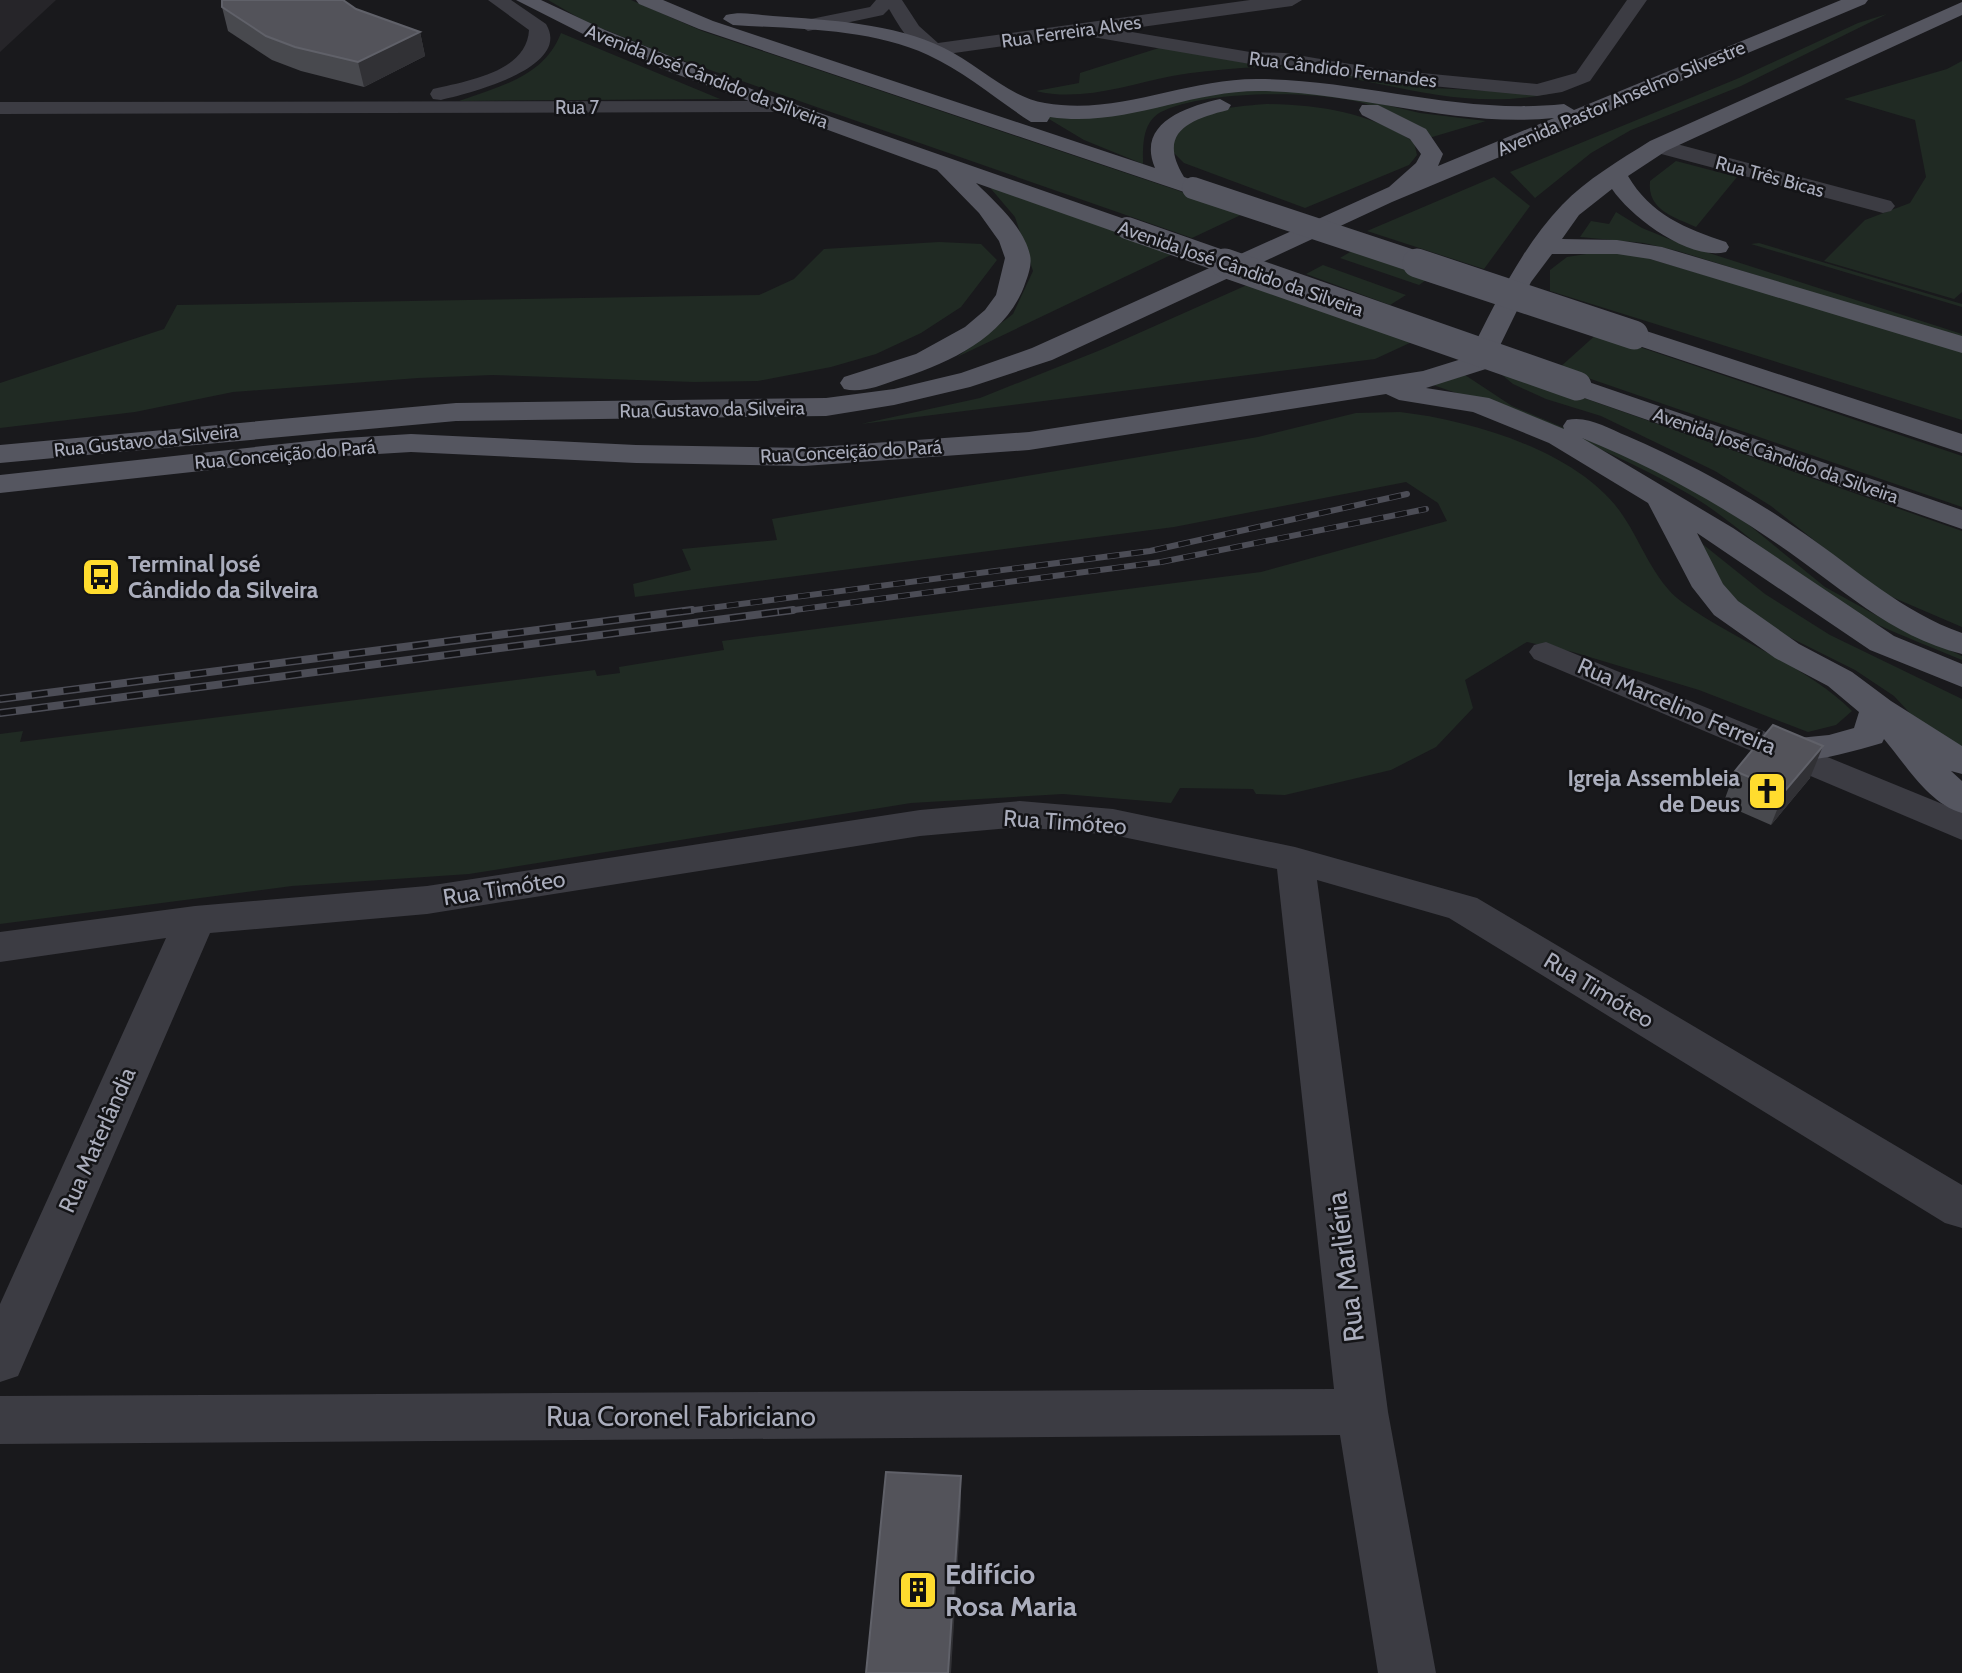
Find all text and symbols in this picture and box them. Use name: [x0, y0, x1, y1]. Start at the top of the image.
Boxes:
street label: Rua Ferreira Alves: [1000, 10, 1143, 53]
street label: Avenida José Cândido da Silveira: [582, 20, 831, 133]
street label: Avenida Pastor Anselmo Silvestre: [1494, 36, 1749, 161]
street label: Rua Cândido Fernandes: [1248, 47, 1438, 92]
street label: Rua 7: [555, 96, 600, 119]
street label: Rua Três Bicas: [1713, 151, 1827, 202]
street label: Avenida José Cândido da Silveira: [1115, 216, 1367, 321]
street label: Rua Gustavo da Silveira: [619, 396, 805, 423]
street label: Avenida José Cândido da Silveira: [1650, 403, 1902, 508]
street label: Rua Gustavo da Silveira: [53, 419, 239, 462]
street label: Rua Conceição do Pará: [193, 435, 377, 474]
street label: Rua Conceição do Pará: [760, 435, 942, 468]
place label: Terminal José Cândido da Silveira: [128, 550, 319, 604]
bus stop icon: Terminal José Cândido da Silveira: [80, 556, 122, 598]
street label: Rua Marcelino Ferreira: [1573, 651, 1781, 761]
place label: Igreja Assembleia de Deus: [1567, 764, 1741, 818]
church icon: Igreja Assembleia de Deus: [1746, 770, 1788, 812]
street label: Rua Timóteo: [1002, 804, 1128, 840]
street label: Rua Timóteo: [441, 865, 567, 911]
street label: Rua Timóteo: [1539, 946, 1659, 1034]
street label: Rua Materlândia: [53, 1063, 141, 1217]
street label: Rua Marliéria: [1319, 1189, 1371, 1344]
street label: Rua Coronel Fabriciano: [546, 1399, 816, 1433]
place label: Edifício Rosa Maria: [945, 1557, 1077, 1623]
building icon: Edifício Rosa Maria: [897, 1569, 939, 1611]

